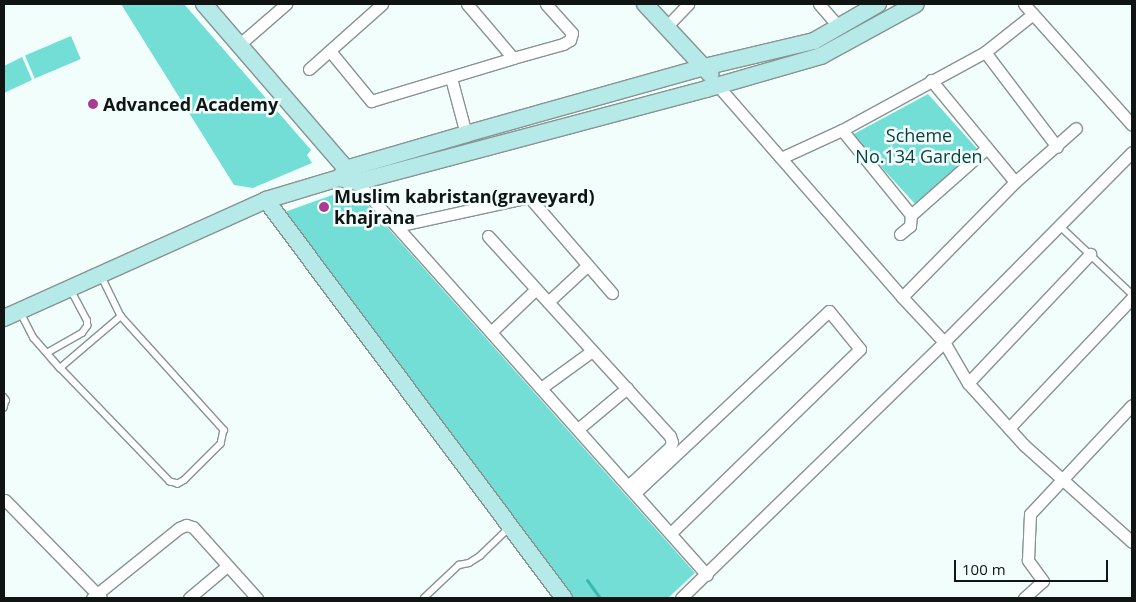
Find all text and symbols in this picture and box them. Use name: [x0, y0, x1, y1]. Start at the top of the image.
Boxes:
place label: Advanced Academy: [103, 93, 278, 115]
marker: Advanced Academy: [87, 98, 99, 110]
park label: Scheme No.134 Garden: [855, 125, 983, 168]
place label: Muslim kabristan(graveyard) khajrana: [334, 186, 595, 228]
marker: Muslim kabristan(graveyard) khajrana: [318, 201, 330, 213]
scale bar: [956, 550, 1110, 582]
text: 100 m: [962, 559, 1006, 579]

